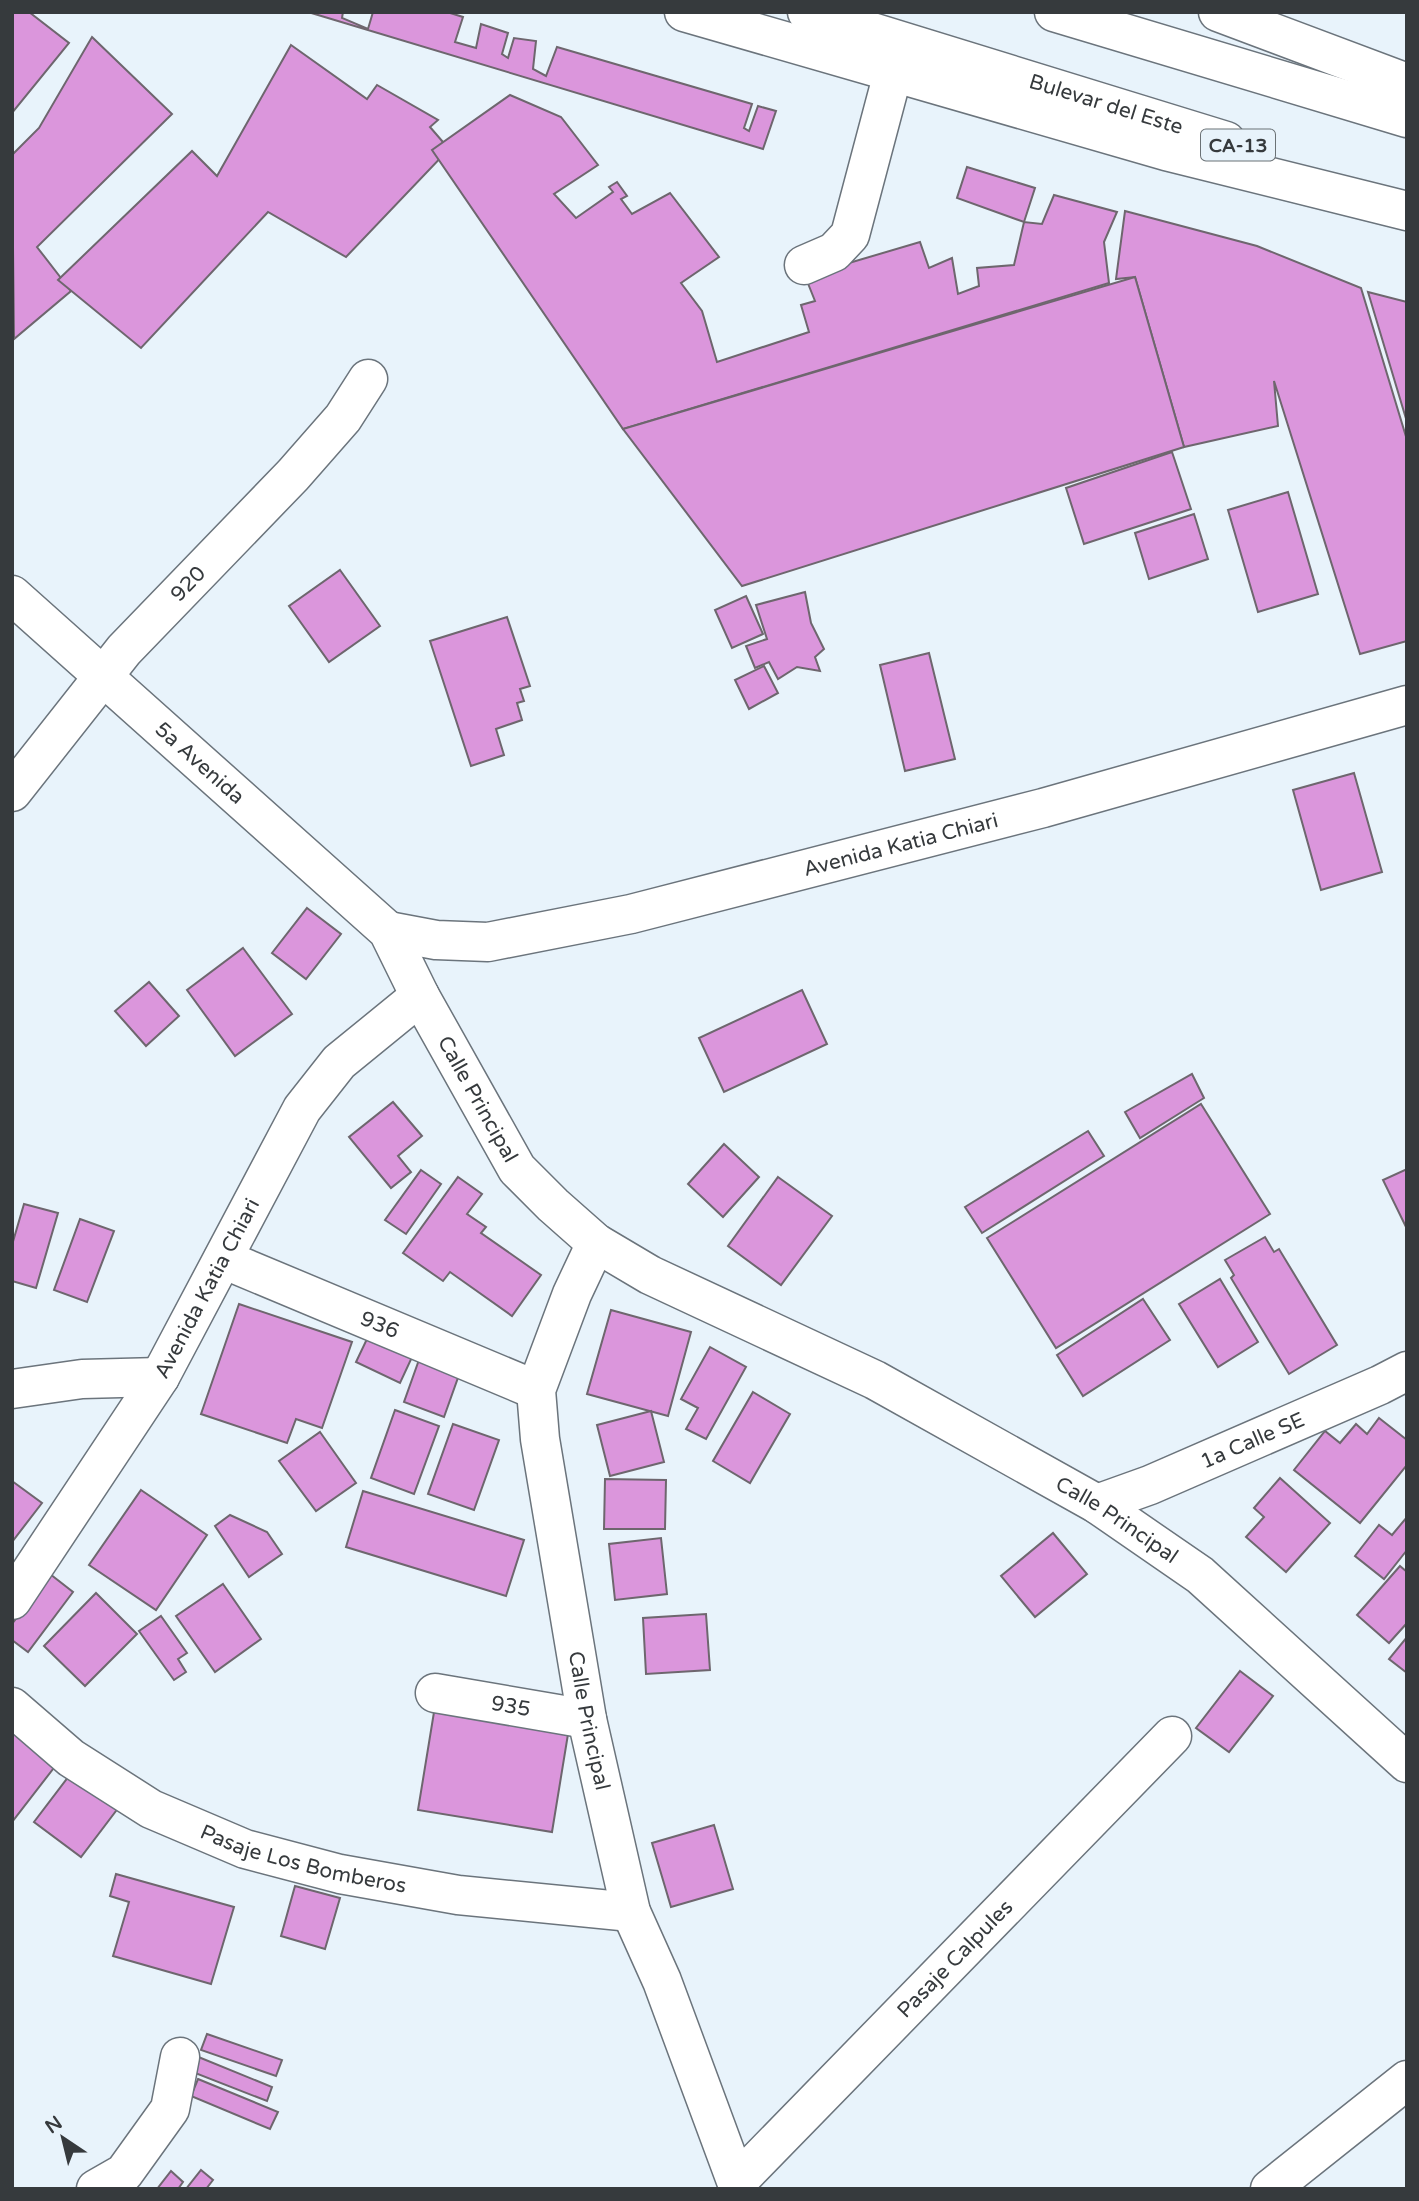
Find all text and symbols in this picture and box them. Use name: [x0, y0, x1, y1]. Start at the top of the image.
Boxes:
street label: Bulevar del Este: [1026, 69, 1186, 140]
road number: CA-13: [1201, 130, 1275, 160]
street label: 920: [166, 561, 211, 607]
street label: 5a Avenida: [150, 717, 249, 810]
street label: Avenida Katia Chiari: [801, 808, 1001, 882]
street label: Calle Principal: [432, 1032, 523, 1167]
street label: Avenida Katia Chiari: [149, 1194, 265, 1383]
street label: 936: [357, 1306, 403, 1344]
street label: 1a Calle SE: [1197, 1407, 1309, 1475]
street label: Calle Principal: [1051, 1471, 1183, 1569]
street label: Calle Principal: [563, 1649, 615, 1793]
street label: 935: [489, 1691, 532, 1722]
street label: Pasaje Los Bomberos: [196, 1819, 408, 1899]
street label: Pasaje Calpules: [892, 1895, 1018, 2023]
north arrow: [28, 2103, 98, 2173]
text: N: [41, 2112, 66, 2138]

